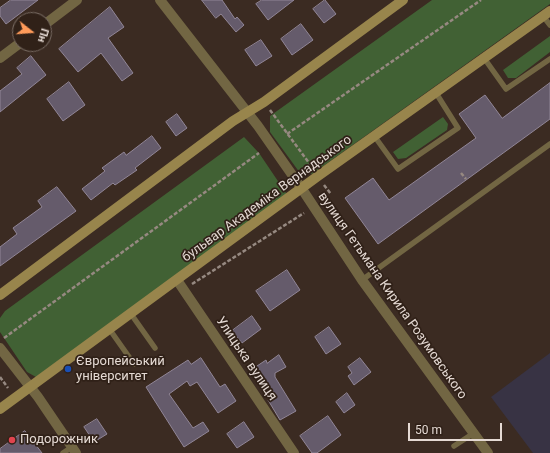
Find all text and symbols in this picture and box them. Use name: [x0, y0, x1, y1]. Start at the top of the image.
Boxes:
north arrow: [12, 12, 52, 52]
text: Пн: [35, 27, 51, 44]
street label: бульвар Академіка Вернадського: [179, 132, 355, 266]
street label: вулиця Гетьмана Кирила Розумовського: [314, 189, 470, 403]
street label: Улицька вулиця: [212, 314, 280, 404]
place label: Європейський університет: [76, 354, 165, 385]
marker: Європейський університет: [63, 364, 73, 374]
scale bar: [410, 415, 504, 441]
text: 50 m: [415, 423, 442, 437]
place label: Подорожник: [20, 432, 98, 448]
marker: Подорожник: [7, 435, 17, 445]

